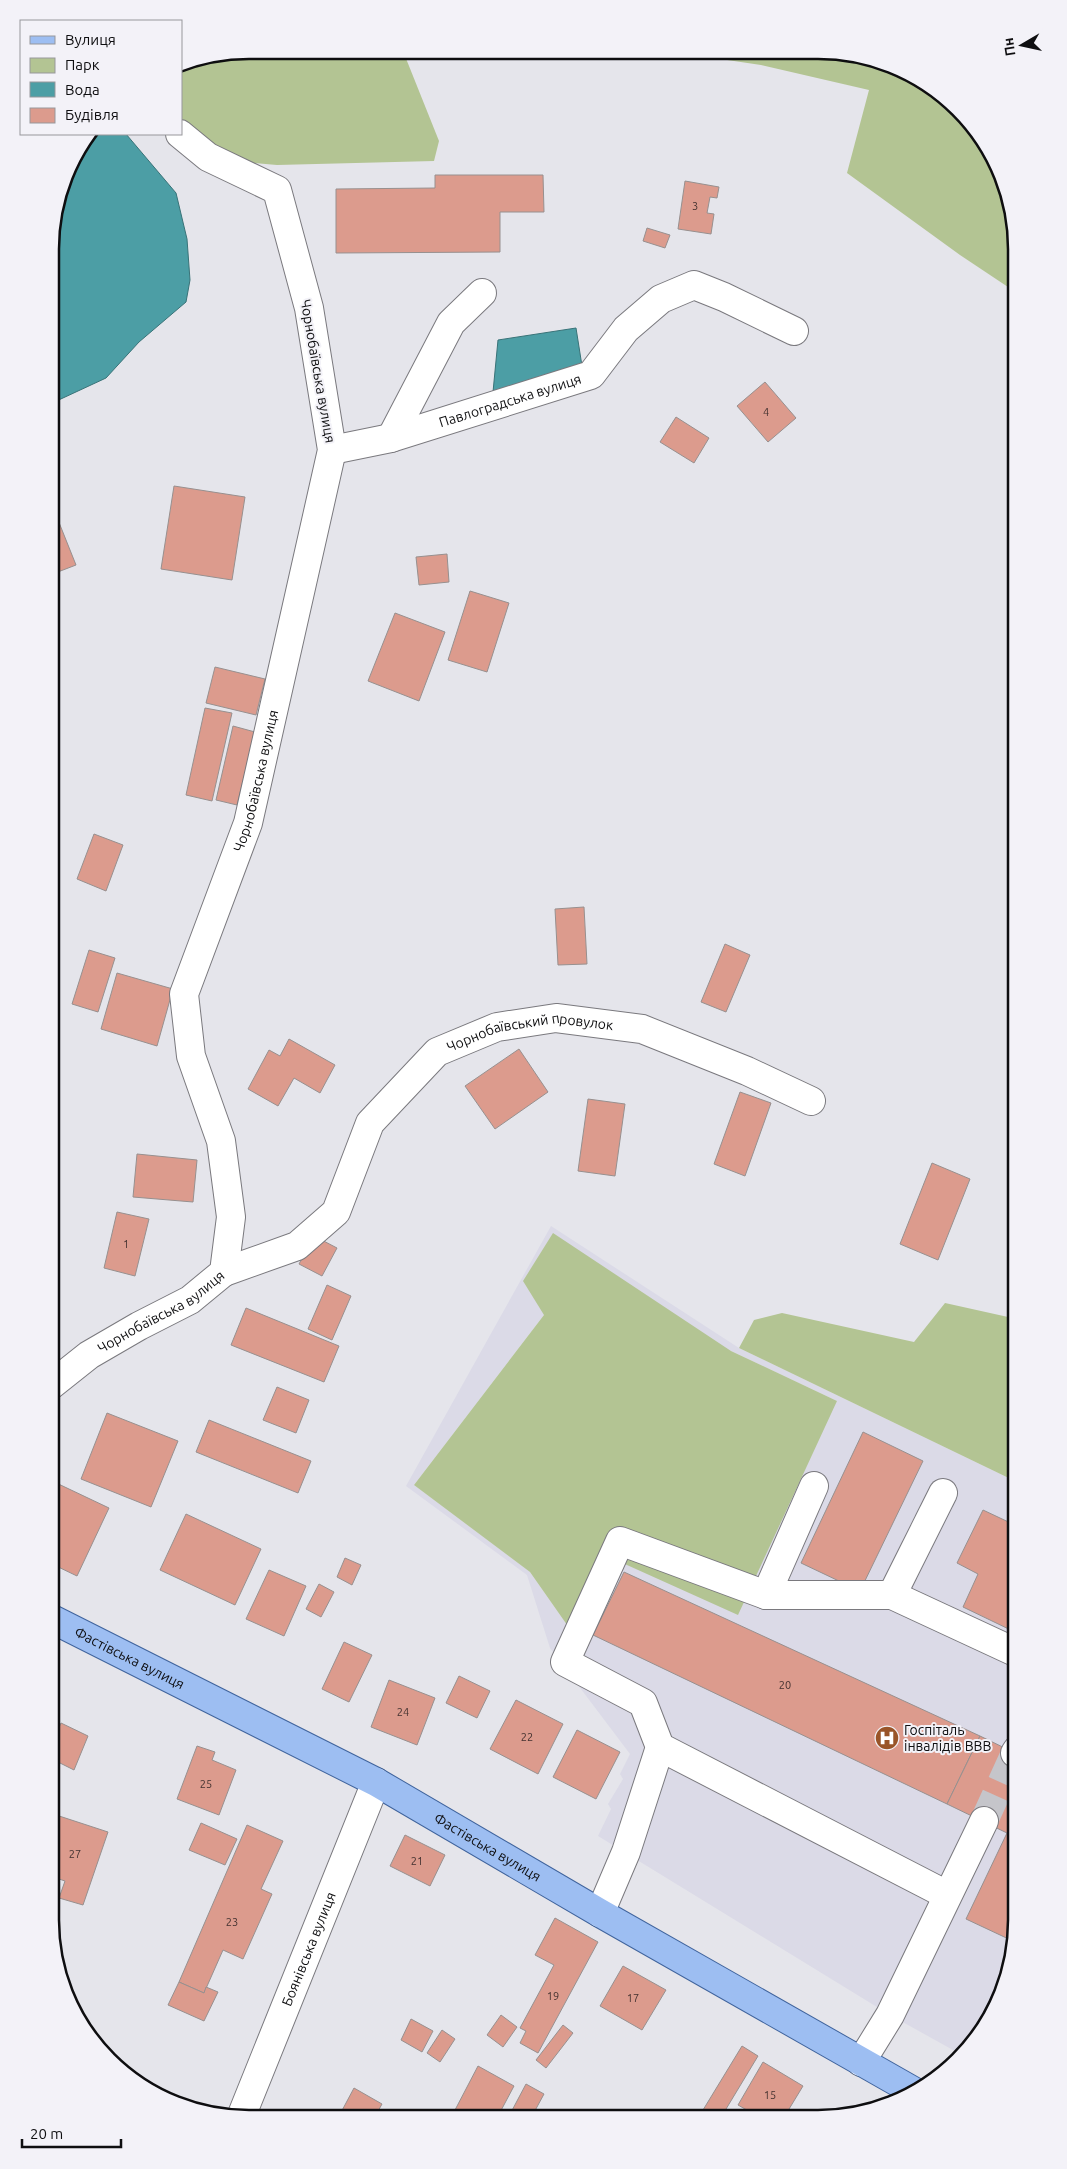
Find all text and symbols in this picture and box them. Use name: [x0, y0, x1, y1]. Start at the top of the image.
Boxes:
legend: [20, 20, 182, 135]
north arrow: [997, 20, 1047, 70]
text: Вулиця: [65, 31, 116, 48]
text: Пн: [1000, 37, 1018, 57]
text: Парк: [65, 56, 100, 73]
text: Вода: [65, 81, 100, 98]
text: Будівля: [65, 106, 119, 123]
house number: 3: [692, 200, 698, 212]
street label: Чорнобаївська вулиця: [297, 298, 339, 444]
street label: Павлоградська вулиця: [437, 371, 583, 430]
house number: 4: [763, 406, 769, 418]
street label: Чорнобаївська вулиця: [230, 708, 281, 854]
street label: Чорнобаївський провулок: [444, 1010, 614, 1055]
house number: 1: [123, 1238, 129, 1250]
street label: Чорнобаївська вулиця: [95, 1267, 228, 1356]
street label: Фастівська вулиця: [72, 1624, 187, 1692]
house number: 20: [779, 1679, 791, 1691]
house number: 24: [397, 1706, 409, 1718]
place label: Госпіталь інвалідів ВВВ: [904, 1722, 991, 1754]
hospital icon: Госпіталь інвалідів ВВВ: [874, 1725, 900, 1751]
house number: 22: [521, 1731, 533, 1743]
house number: 25: [200, 1778, 212, 1790]
street label: Фастівська вулиця: [431, 1810, 544, 1885]
house number: 27: [69, 1848, 81, 1860]
house number: 21: [411, 1855, 423, 1867]
street label: Боянівська вулиця: [279, 1890, 339, 2008]
house number: 23: [226, 1916, 238, 1928]
house number: 19: [547, 1990, 559, 2002]
house number: 17: [627, 1992, 639, 2004]
house number: 15: [764, 2089, 776, 2101]
scale bar: [22, 2116, 121, 2148]
text: 20 m: [30, 2125, 63, 2142]

